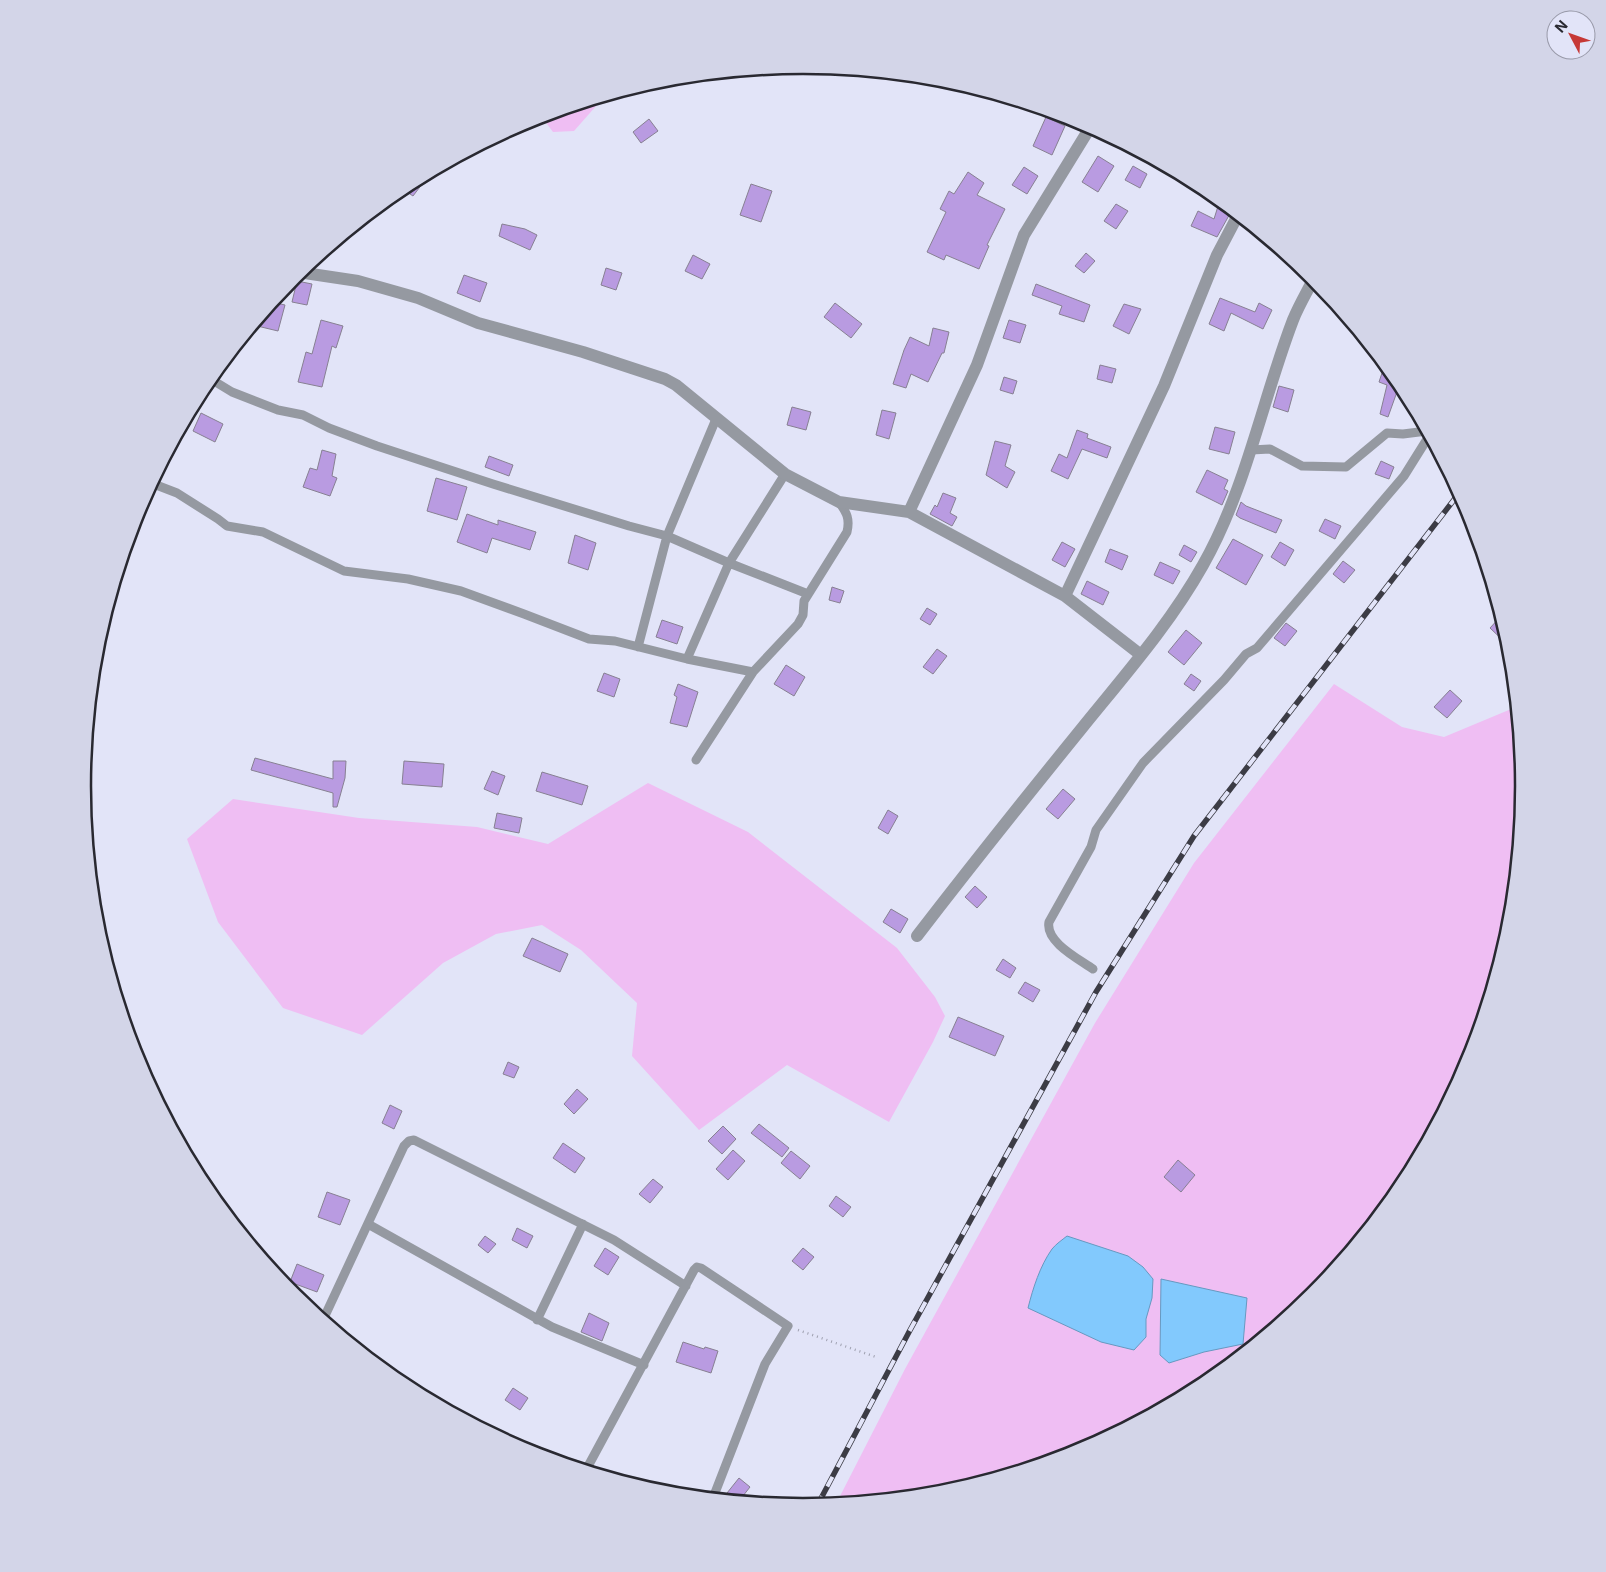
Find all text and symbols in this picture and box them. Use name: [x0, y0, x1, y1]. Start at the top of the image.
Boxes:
north arrow: [1546, 10, 1596, 60]
text: N: [1551, 17, 1571, 36]

